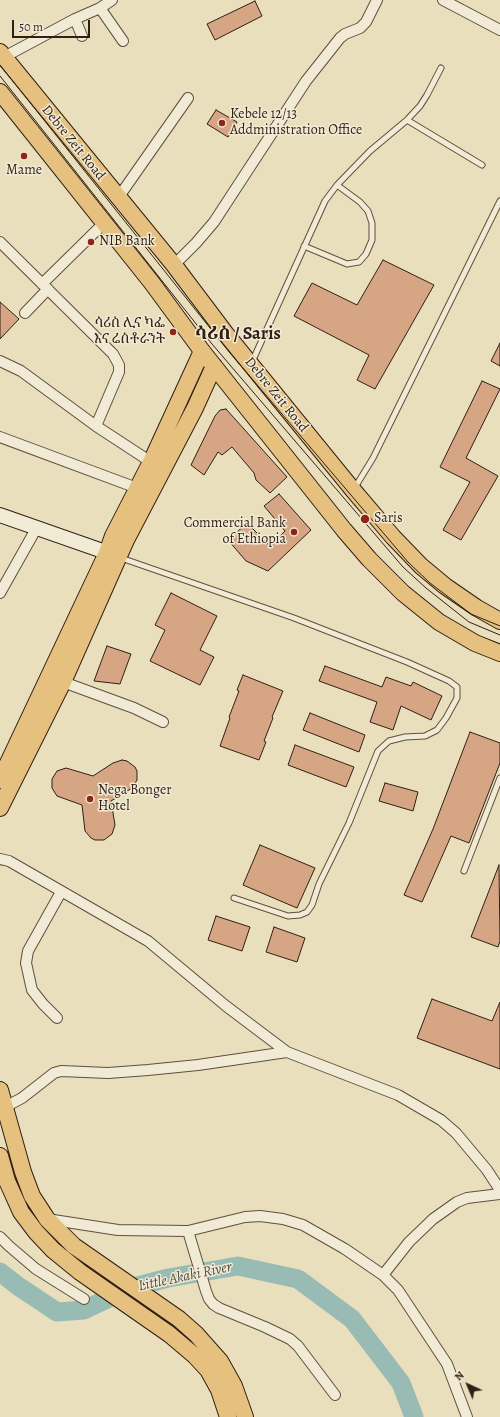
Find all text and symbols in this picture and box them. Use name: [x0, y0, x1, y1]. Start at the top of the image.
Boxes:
scale bar: [14, 12, 92, 38]
text: 50 m: [19, 19, 43, 35]
street label: Debre Zeit Road: [38, 102, 108, 184]
place label: Kebele 12/13 Addministration Office: [230, 107, 362, 140]
marker: Kebele 12/13 Addministration Office: [217, 118, 227, 128]
marker: Mame: [19, 151, 29, 161]
place label: Mame: [6, 163, 42, 179]
place label: NIB Bank: [99, 234, 155, 250]
marker: NIB Bank: [86, 237, 96, 247]
place label: ሳሪስ ሊና ካፌ እና ሬስቶራንት: [94, 316, 165, 348]
district label: ሳሪስ / Saris: [195, 324, 281, 346]
marker: ሳሪስ ሊና ካፌ እና ሬስቶራንት: [168, 327, 178, 337]
street label: Debre Zeit Road: [241, 354, 311, 436]
place label: Saris: [374, 511, 403, 527]
marker: Saris: [359, 513, 371, 525]
place label: Commercial Bank of Ethiopia: [184, 516, 286, 548]
marker: Commercial Bank of Ethiopia: [289, 527, 299, 537]
place label: Nega Bonger Hotel: [98, 783, 172, 816]
marker: Nega Bonger Hotel: [85, 794, 95, 804]
water label: Little Akaki River: [137, 1258, 233, 1296]
north arrow: [448, 1365, 488, 1405]
text: N: [451, 1368, 467, 1384]

